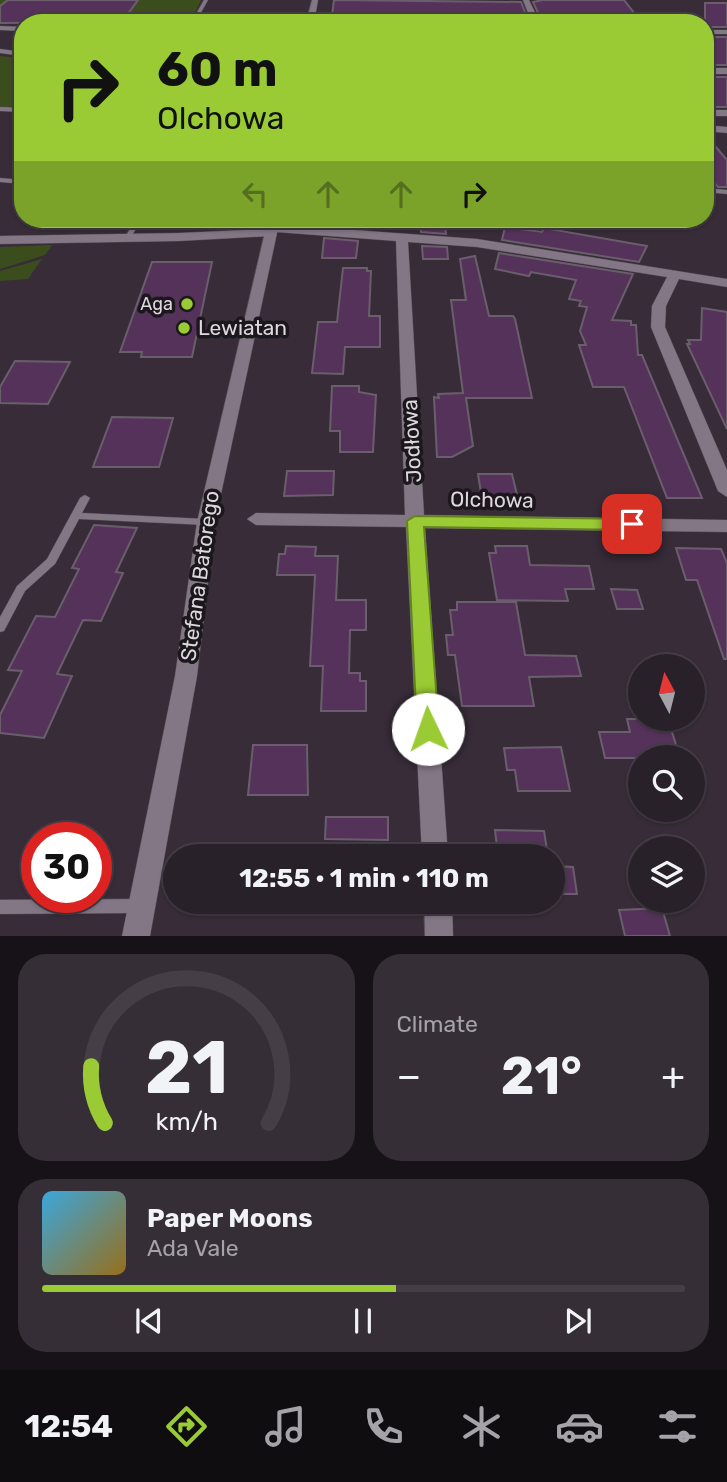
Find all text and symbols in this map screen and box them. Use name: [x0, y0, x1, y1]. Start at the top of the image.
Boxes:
text: 60 m: [157, 40, 278, 98]
icon: right: [42, 42, 133, 133]
text: Olchowa: [157, 99, 284, 137]
icon: left: [236, 175, 274, 213]
icon: ahead: [309, 175, 347, 213]
icon: ahead: [382, 175, 420, 213]
icon: right: [455, 175, 493, 213]
place label: Aga: [140, 293, 173, 315]
marker: Aga: [179, 296, 195, 312]
place label: Lewiatan: [198, 315, 287, 340]
marker: Lewiatan: [176, 320, 192, 336]
street label: Jodłowa: [397, 399, 426, 483]
street label: Olchowa: [450, 486, 534, 513]
street label: Stefana Batorego: [175, 489, 224, 663]
pin: [602, 494, 662, 554]
icon: arrive: [613, 505, 651, 543]
north arrow: [628, 654, 705, 732]
map controls: [628, 654, 705, 913]
position arrow: [391, 692, 465, 766]
button: search: [628, 745, 705, 822]
speed limit sign: 30: [21, 822, 112, 913]
button: layers: [628, 836, 705, 913]
text: 12:55 · 1 min · 110 m: [239, 863, 489, 894]
text: Climate: [397, 1010, 478, 1038]
text: 21: [145, 1026, 228, 1112]
text: 21°: [501, 1045, 582, 1107]
text: −: [397, 1053, 421, 1099]
text: +: [661, 1053, 685, 1099]
text: km/h: [155, 1107, 217, 1136]
text: Paper Moons: [147, 1203, 313, 1234]
text: Ada Vale: [147, 1234, 239, 1262]
icon: previous: [130, 1302, 168, 1340]
icon: pause: [344, 1302, 382, 1340]
icon: next: [559, 1302, 597, 1340]
icon: directions: [162, 1402, 211, 1451]
icon: music: [261, 1402, 310, 1451]
icon: phone: [359, 1402, 408, 1451]
icon: climate: [457, 1402, 506, 1451]
icon: car: [555, 1402, 604, 1451]
icon: filters: [653, 1402, 702, 1451]
text: 12:54: [25, 1407, 113, 1445]

